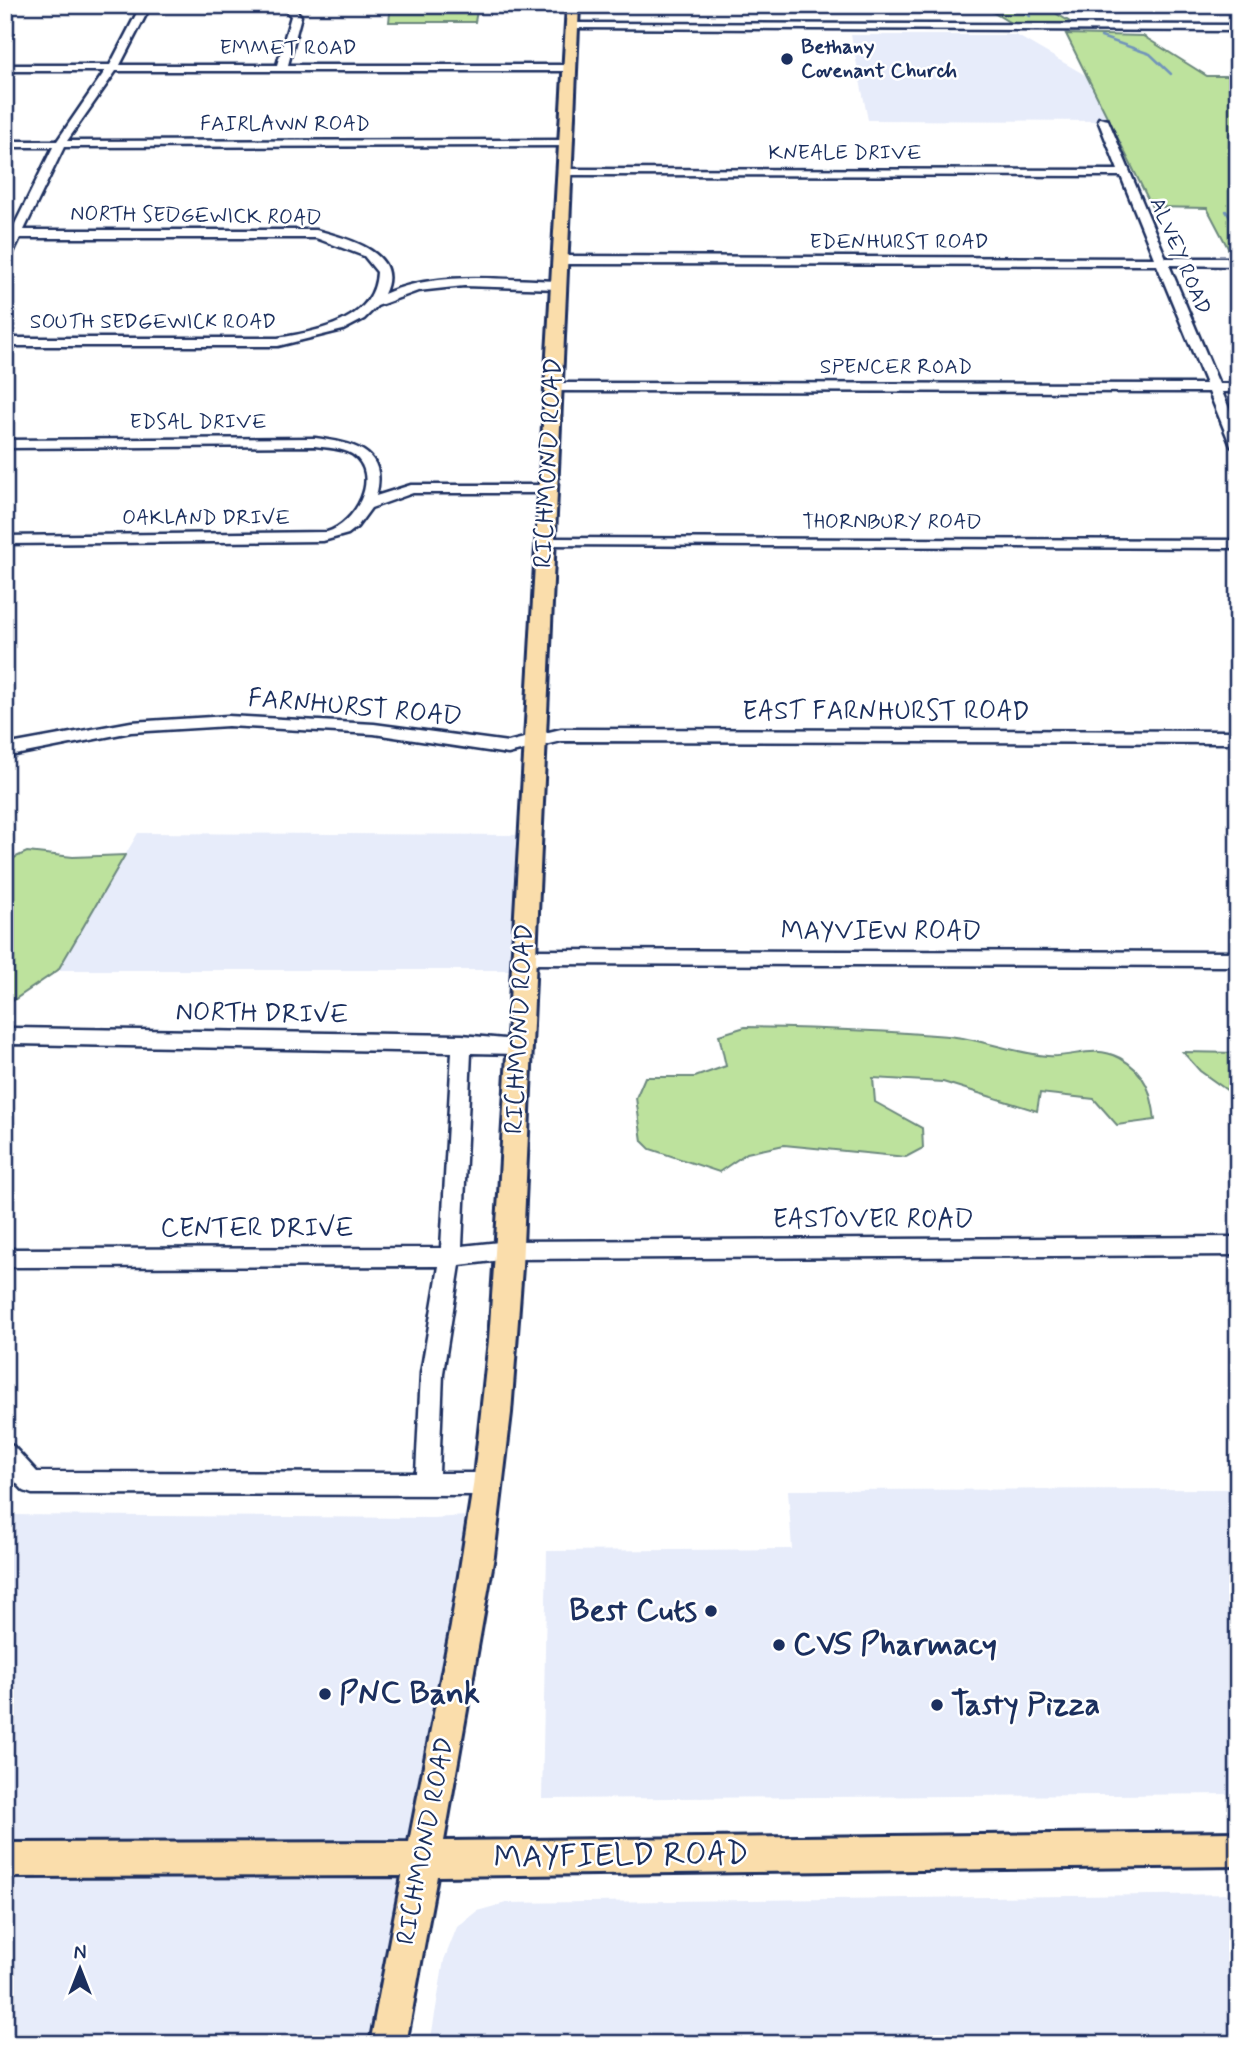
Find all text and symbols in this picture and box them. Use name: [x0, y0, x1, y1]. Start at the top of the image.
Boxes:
place label: Bethany Covenant Church: [801, 33, 957, 85]
street label: EMMET ROAD: [219, 34, 357, 62]
marker: Bethany Covenant Church: [779, 51, 795, 67]
street label: FAIRLAWN ROAD: [200, 110, 370, 138]
street label: KNEALE DRIVE: [768, 139, 922, 167]
street label: ALVEY ROAD: [1143, 193, 1217, 319]
street label: NORTH SEDGEWICK ROAD: [70, 200, 322, 232]
street label: EDENHURST ROAD: [809, 228, 989, 256]
street label: SOUTH SEDGEWICK ROAD: [30, 308, 276, 336]
street label: SPENCER ROAD: [820, 353, 972, 381]
street label: RICHMOND ROAD: [527, 357, 571, 569]
street label: EDSAL DRIVE: [129, 408, 267, 436]
street label: OAKLAND DRIVE: [122, 504, 290, 532]
street label: THORNBURY ROAD: [802, 508, 982, 536]
street label: FARNHURST ROAD: [247, 682, 463, 734]
street label: EAST FARNHURST ROAD: [742, 695, 1030, 729]
street label: MAYVIEW ROAD: [781, 915, 981, 949]
street label: RICHMOND ROAD: [498, 923, 542, 1135]
street label: NORTH DRIVE: [175, 995, 349, 1033]
street label: EASTOVER ROAD: [772, 1203, 974, 1237]
street label: CENTER DRIVE: [160, 1212, 354, 1246]
place label: Best Cuts: [569, 1590, 697, 1632]
marker: Best Cuts: [703, 1603, 719, 1619]
place label: CVS Pharmacy: [793, 1624, 997, 1666]
marker: CVS Pharmacy: [771, 1637, 787, 1653]
place label: PNC Bank: [339, 1673, 480, 1715]
place label: Tasty Pizza: [951, 1684, 1100, 1726]
marker: PNC Bank: [317, 1686, 333, 1702]
marker: Tasty Pizza: [929, 1697, 945, 1713]
street label: RICHMOND ROAD: [389, 1734, 463, 1948]
street label: MAYFIELD ROAD: [493, 1833, 749, 1879]
north arrow: [46, 1934, 116, 2004]
text: N: [74, 1941, 86, 1966]

